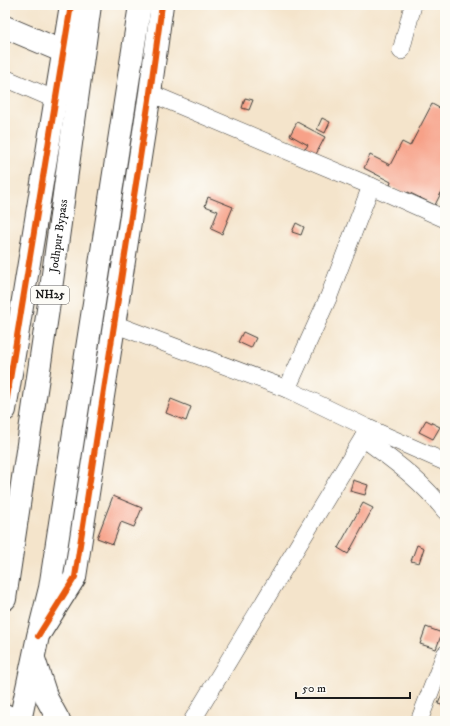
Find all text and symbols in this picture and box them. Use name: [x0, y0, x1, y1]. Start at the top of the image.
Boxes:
street label: Jodhpur Bypass: [46, 198, 71, 275]
road number: NH25: [31, 286, 69, 304]
scale bar: [296, 674, 410, 700]
text: 50 m: [302, 681, 326, 696]

